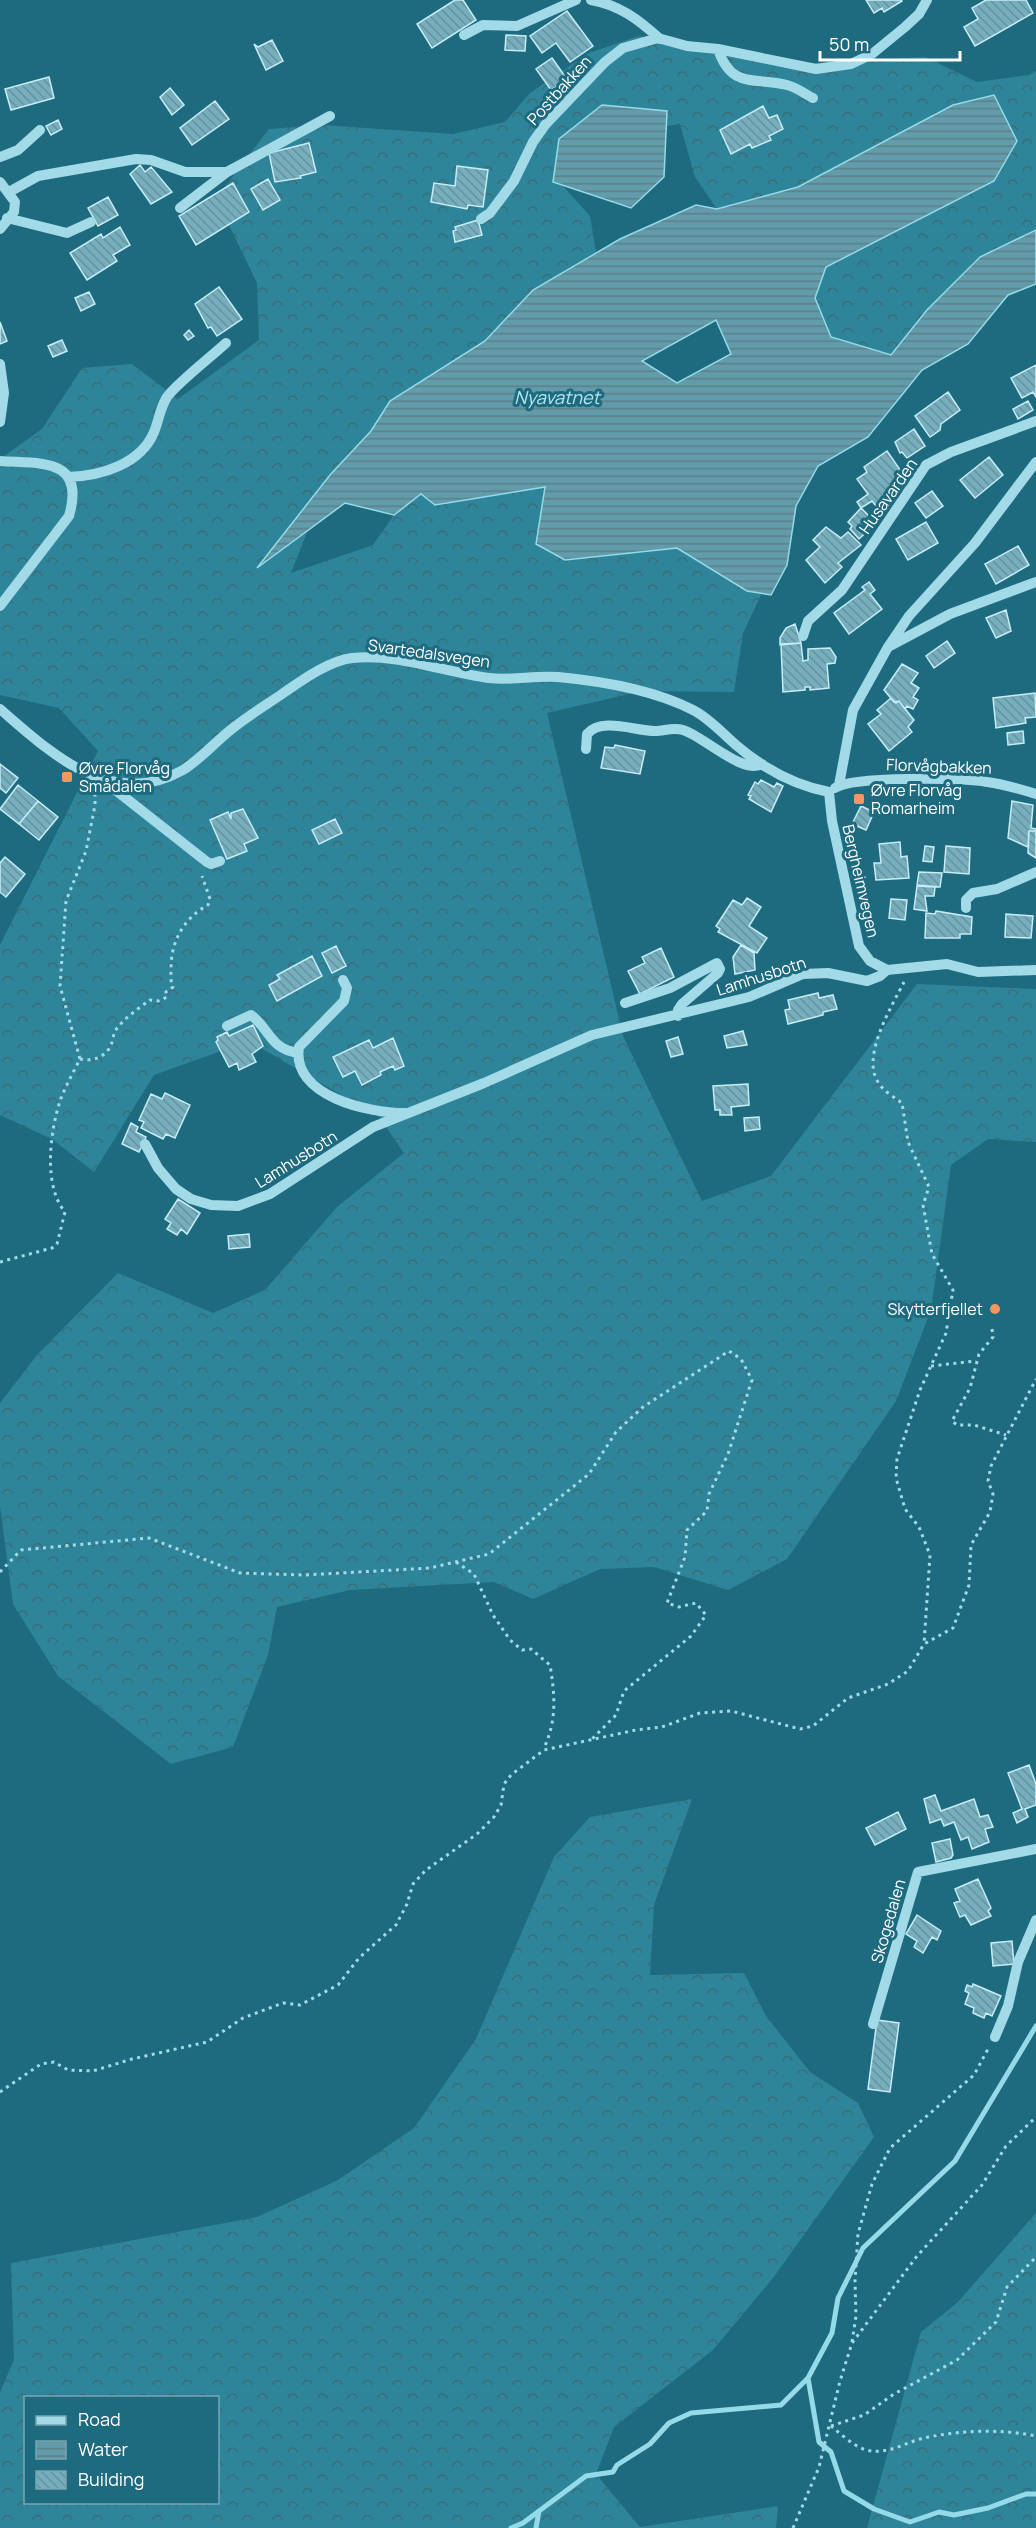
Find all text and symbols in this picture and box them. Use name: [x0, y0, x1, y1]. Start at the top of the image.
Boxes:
scale bar: [820, 24, 960, 62]
text: 50 m: [829, 32, 869, 56]
street label: Postbakken: [522, 50, 596, 130]
water label: Nyavatnet: [514, 385, 601, 409]
street label: Husavarden: [854, 454, 922, 538]
street label: Svartedalsvegen: [367, 634, 491, 672]
street label: Florvågbakken: [886, 753, 992, 779]
place label: Øvre Florvåg Smådalen: [79, 757, 170, 797]
marker: Øvre Florvåg Smådalen: [60, 770, 74, 784]
place label: Øvre Florvåg Romarheim: [871, 779, 962, 819]
marker: Øvre Florvåg Romarheim: [852, 792, 866, 806]
street label: Bergheimvegen: [837, 822, 885, 940]
street label: Lamhusbotn: [713, 951, 809, 1001]
street label: Lamhusbotn: [251, 1125, 341, 1193]
place label: Skytterfjellet: [888, 1298, 983, 1320]
marker: Skytterfjellet: [988, 1302, 1002, 1316]
street label: Skogedalen: [865, 1876, 911, 1966]
legend: [24, 2396, 219, 2504]
text: Road: [78, 2407, 121, 2431]
text: Water: [78, 2437, 128, 2461]
text: Building: [78, 2467, 144, 2491]

